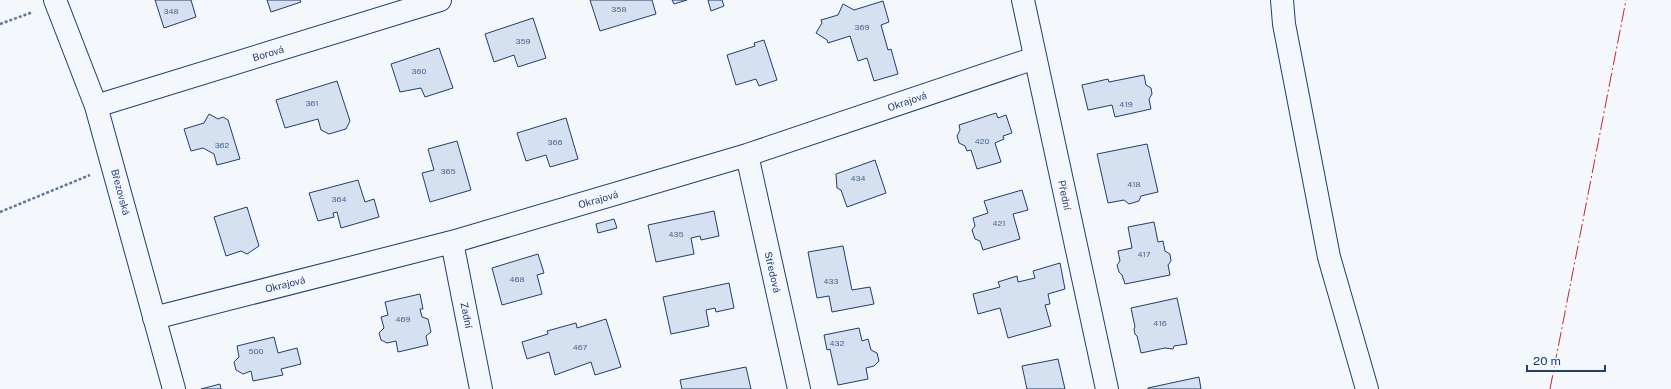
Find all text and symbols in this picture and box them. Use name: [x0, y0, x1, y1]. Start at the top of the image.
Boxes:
house number: 358: [611, 4, 627, 14]
house number: 348: [163, 6, 179, 16]
house number: 369: [855, 22, 869, 32]
house number: 359: [515, 36, 531, 46]
street label: Borová: [251, 43, 285, 63]
house number: 360: [412, 66, 427, 76]
street label: Okrajová: [886, 89, 928, 113]
house number: 361: [305, 98, 319, 108]
house number: 419: [1119, 99, 1133, 109]
house number: 420: [975, 136, 989, 146]
house number: 366: [548, 137, 562, 147]
house number: 362: [215, 140, 230, 150]
house number: 365: [440, 166, 456, 176]
street label: Březovská: [109, 168, 133, 216]
house number: 434: [850, 173, 866, 183]
street label: Přední: [1056, 179, 1074, 212]
house number: 418: [1127, 179, 1141, 189]
street label: Okrajová: [577, 188, 619, 210]
house number: 364: [332, 194, 346, 204]
house number: 421: [992, 218, 1006, 228]
house number: 435: [668, 229, 684, 239]
house number: 417: [1137, 249, 1151, 259]
street label: Středová: [762, 250, 784, 294]
street label: Okrajová: [264, 273, 306, 295]
house number: 468: [509, 274, 525, 284]
house number: 433: [823, 276, 839, 286]
street label: Zadní: [459, 301, 475, 330]
house number: 469: [396, 314, 410, 324]
house number: 416: [1153, 318, 1167, 328]
house number: 432: [830, 338, 845, 348]
house number: 467: [573, 342, 588, 352]
house number: 500: [249, 346, 264, 356]
scale bar: [1527, 347, 1605, 373]
text: 20 m: [1533, 354, 1561, 368]

